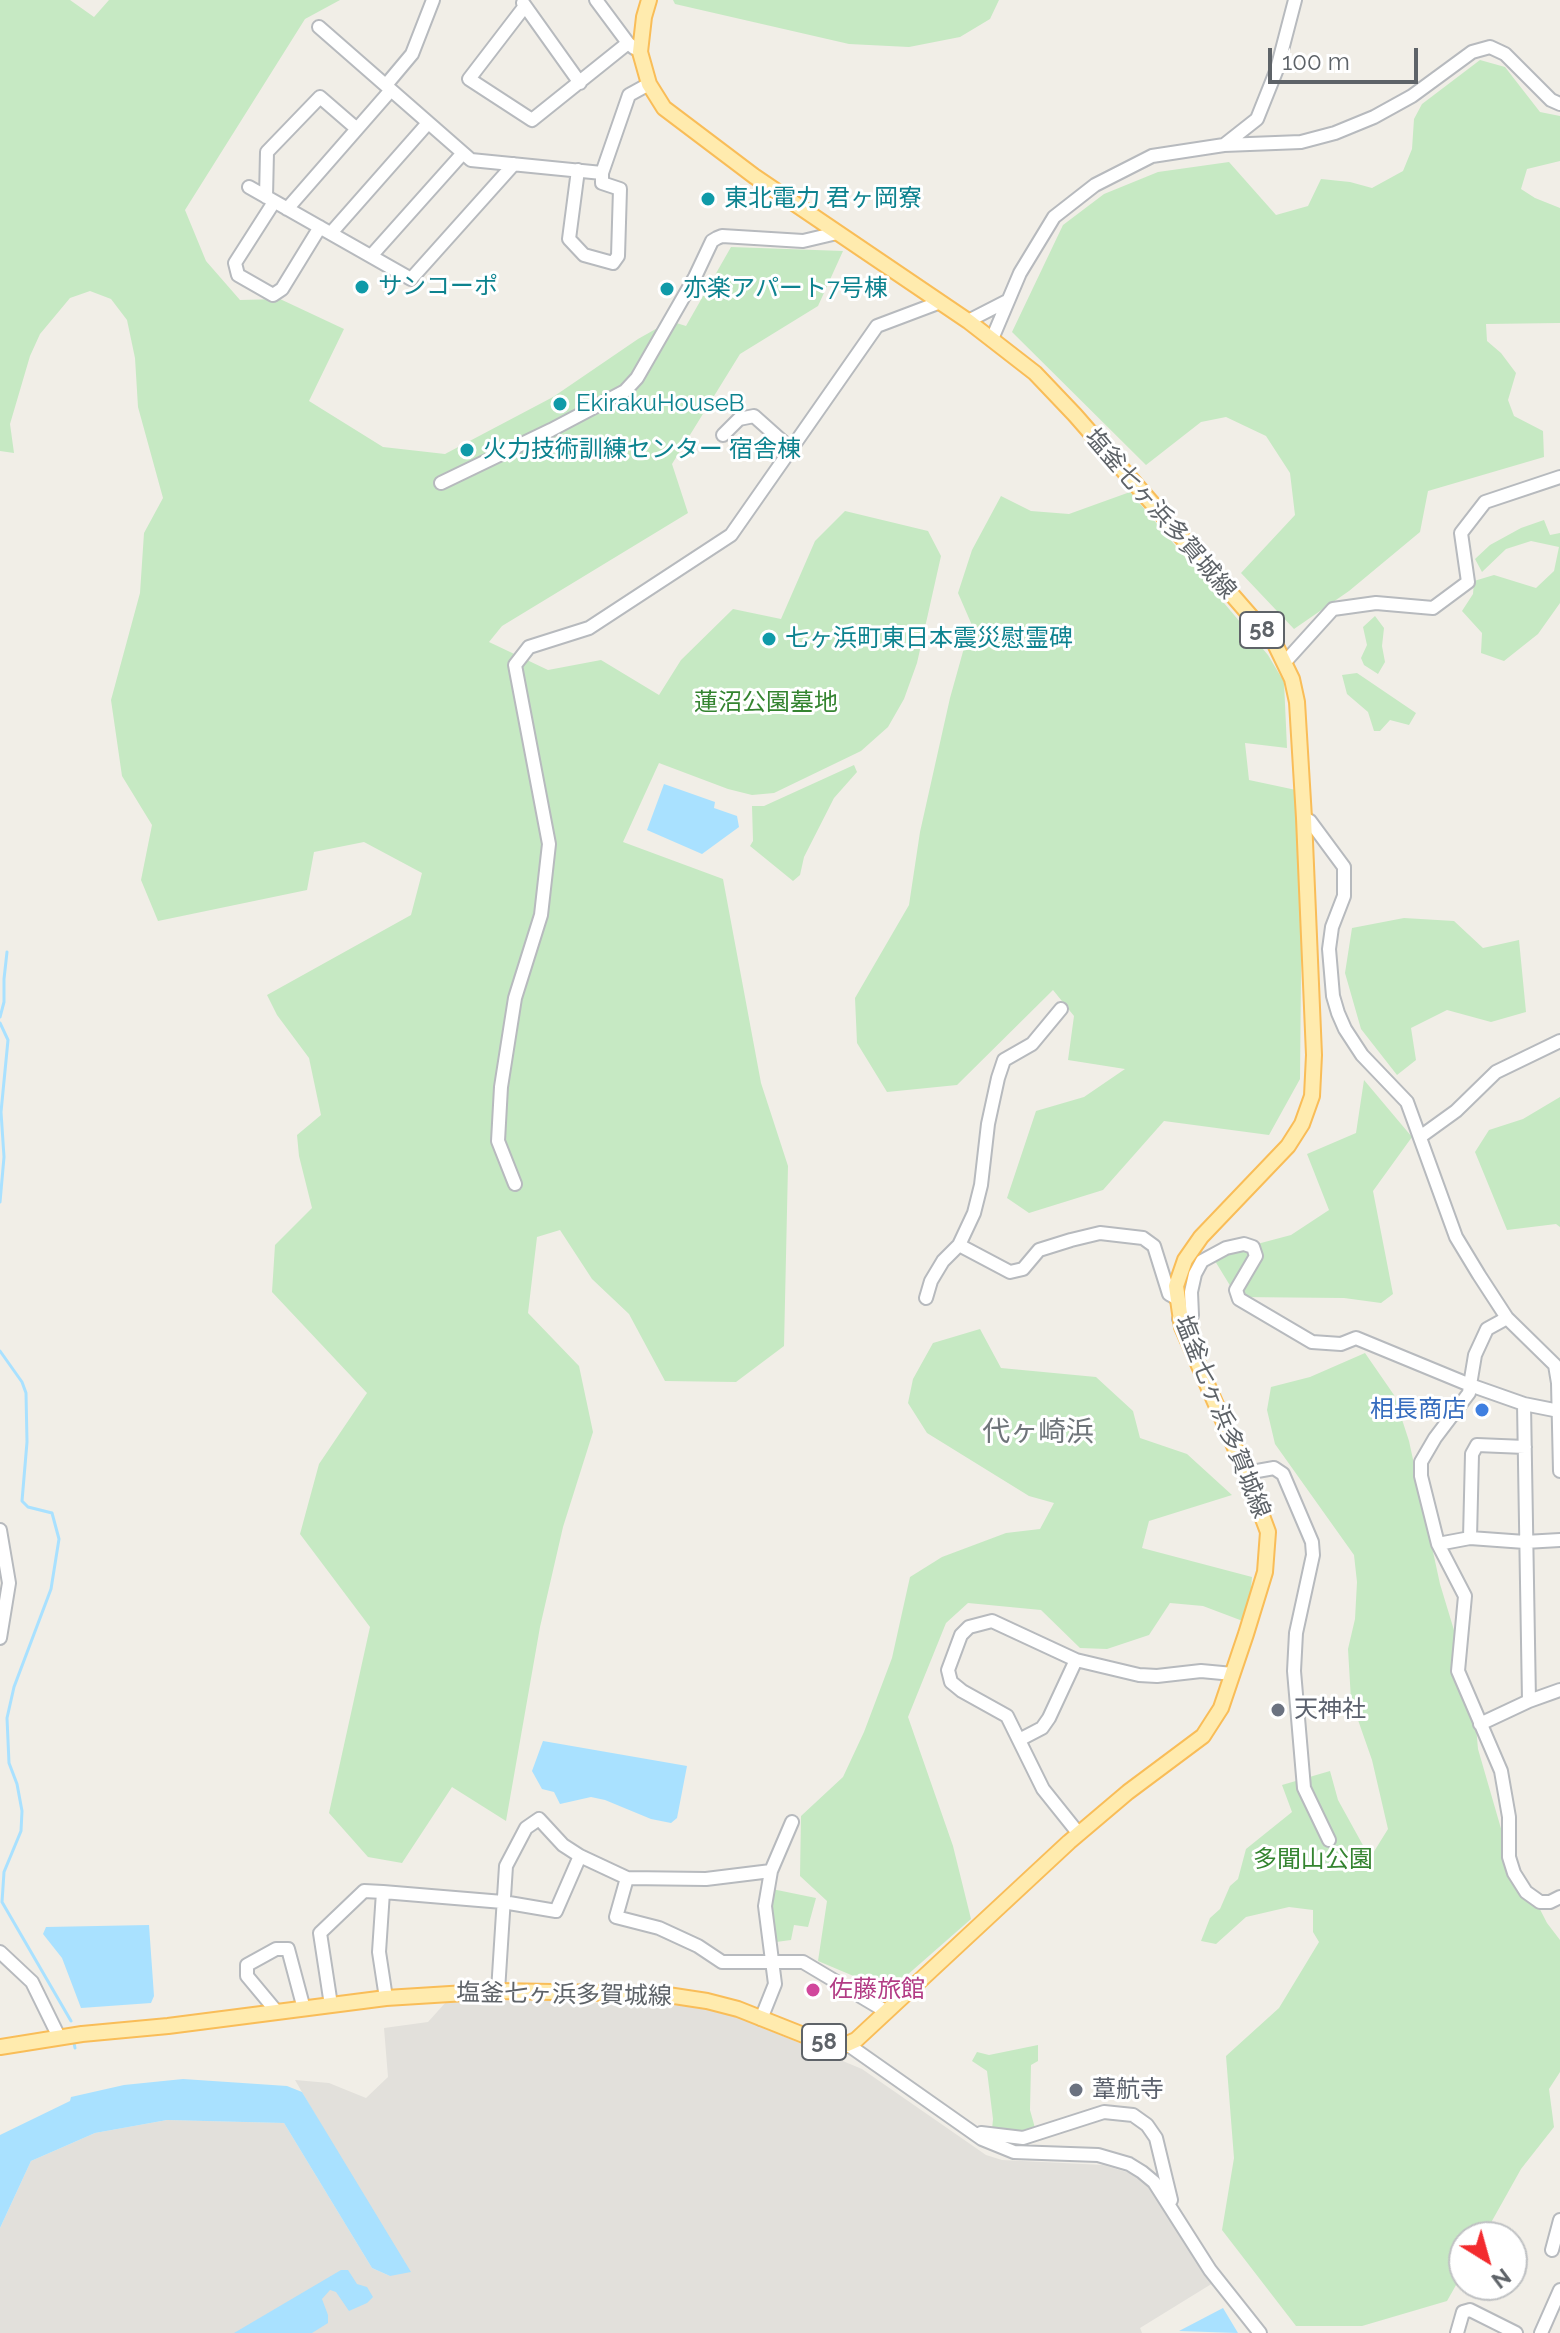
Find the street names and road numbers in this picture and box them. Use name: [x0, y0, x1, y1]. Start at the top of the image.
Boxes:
street label: 塩釜七ヶ浜多賀城線: [1078, 423, 1242, 605]
road number: 58: [1240, 612, 1284, 648]
street label: 塩釜七ヶ浜多賀城線: [1168, 1311, 1276, 1523]
street label: 塩釜七ヶ浜多賀城線: [456, 1979, 672, 2011]
road number: 58: [802, 2024, 846, 2060]

